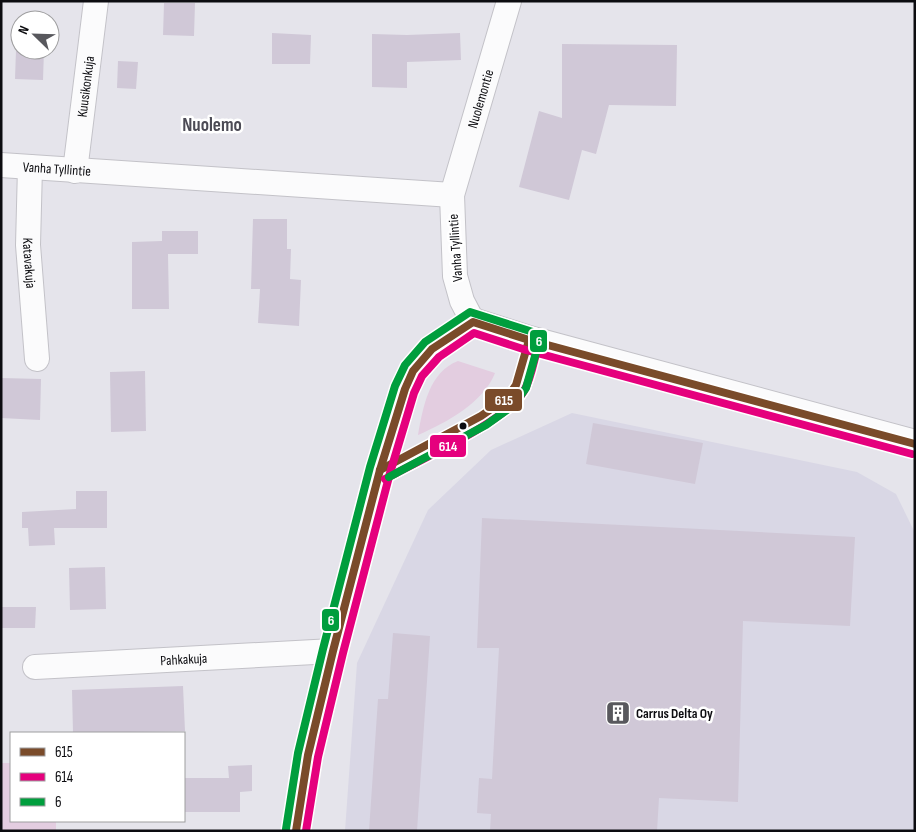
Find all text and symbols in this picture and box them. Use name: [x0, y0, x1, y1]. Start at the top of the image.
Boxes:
north arrow: [10, 10, 60, 60]
text: N: [14, 23, 33, 37]
street label: Kuusikonkuja: [74, 55, 98, 118]
street label: Nuolemontie: [464, 68, 497, 130]
district label: Nuolemo: [182, 114, 242, 137]
street label: Vanha Tyllintie: [22, 158, 91, 180]
street label: Vanha Tyllintie: [445, 213, 466, 283]
street label: Katavakuja: [19, 237, 39, 289]
line badge: 6: [529, 329, 548, 353]
text: 6: [536, 333, 543, 350]
line badge: 615: [484, 388, 523, 412]
text: 615: [495, 392, 513, 409]
unlabelled marker: [458, 421, 468, 431]
line badge: 614: [429, 434, 467, 458]
text: 614: [439, 438, 458, 455]
line badge: 6: [321, 608, 340, 632]
text: 6: [328, 612, 335, 629]
street label: Pahkakuja: [160, 650, 208, 669]
building icon: Carrus Delta Oy: [605, 700, 631, 726]
place label: Carrus Delta Oy: [636, 705, 713, 722]
legend: [10, 732, 185, 822]
text: 615: [55, 743, 73, 762]
text: 614: [55, 768, 73, 787]
text: 6: [55, 793, 62, 812]

